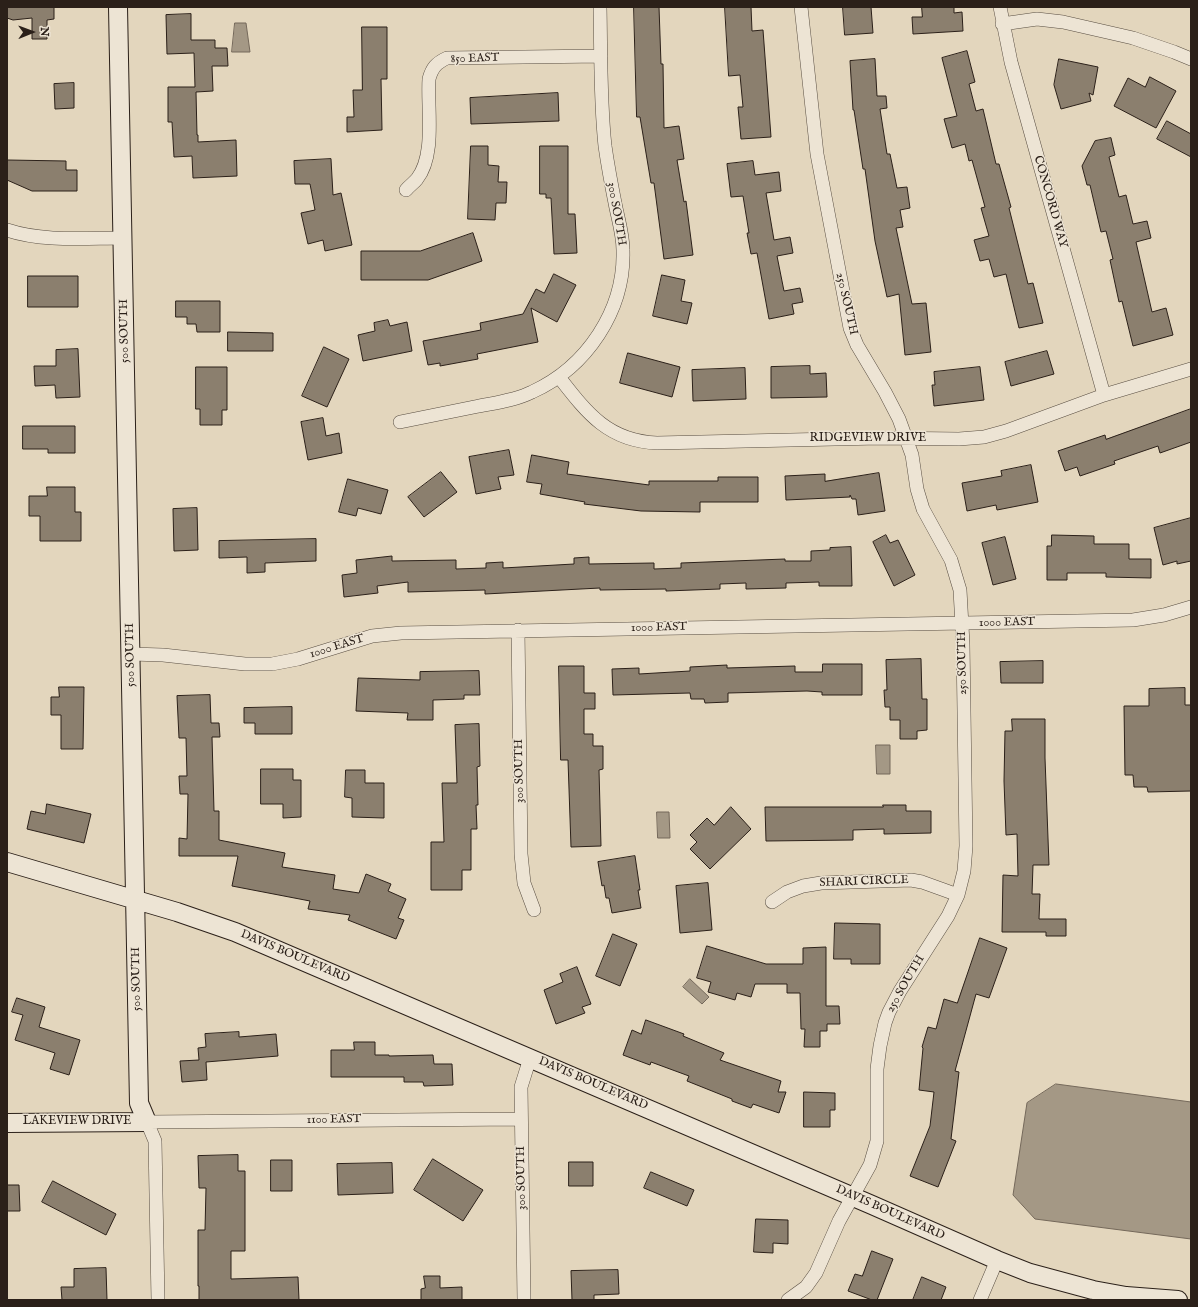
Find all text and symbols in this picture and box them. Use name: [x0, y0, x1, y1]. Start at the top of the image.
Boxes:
north arrow: [12, 12, 52, 52]
text: N: [37, 27, 51, 37]
street label: 850 EAST: [450, 51, 500, 67]
street label: CONCORD WAY: [1030, 154, 1070, 250]
street label: 300 SOUTH: [603, 181, 629, 247]
street label: 250 SOUTH: [832, 271, 860, 337]
street label: 500 SOUTH: [117, 299, 133, 363]
street label: RIDGEVIEW DRIVE: [810, 432, 926, 446]
street label: 1000 EAST: [979, 615, 1035, 631]
street label: 1000 EAST: [631, 620, 687, 636]
street label: 500 SOUTH: [123, 623, 139, 687]
street label: 250 SOUTH: [955, 631, 971, 695]
street label: 1000 EAST: [308, 632, 366, 662]
street label: 300 SOUTH: [512, 739, 528, 803]
street label: SHARI CIRCLE: [819, 873, 909, 891]
street label: DAVIS BOULEVARD: [238, 927, 352, 987]
street label: 500 SOUTH: [129, 947, 145, 1011]
street label: 250 SOUTH: [884, 953, 928, 1015]
street label: DAVIS BOULEVARD: [536, 1054, 650, 1114]
street label: 1100 EAST: [307, 1112, 361, 1128]
street label: LAKEVIEW DRIVE: [23, 1115, 131, 1129]
street label: 300 SOUTH: [514, 1146, 530, 1210]
street label: DAVIS BOULEVARD: [833, 1183, 947, 1243]

